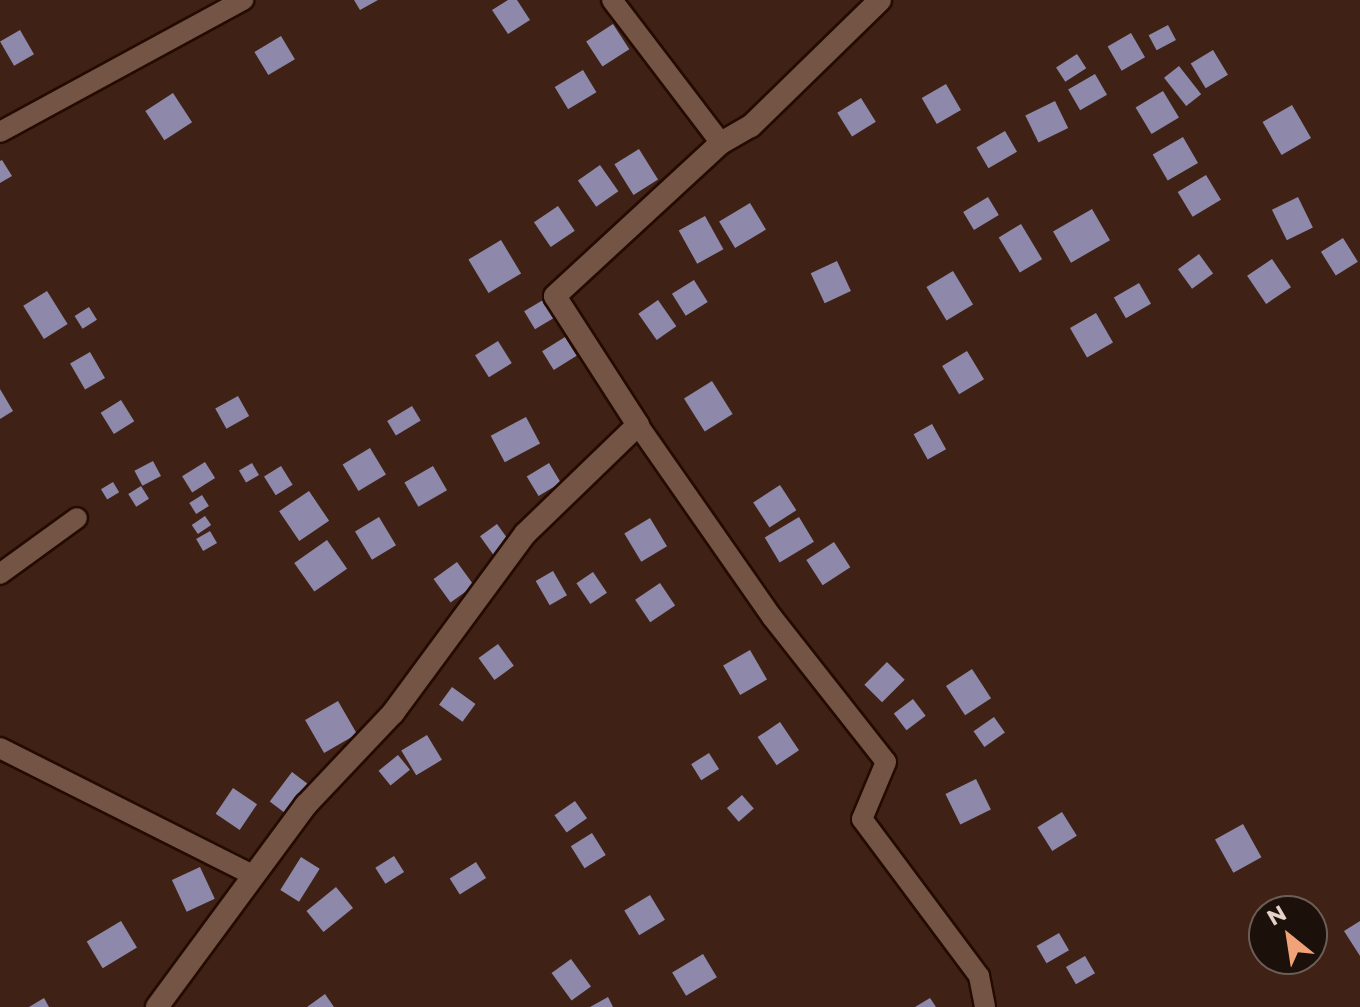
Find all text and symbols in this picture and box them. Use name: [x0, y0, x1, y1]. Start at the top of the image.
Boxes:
north arrow: [1248, 895, 1328, 975]
text: N: [1262, 899, 1291, 932]

